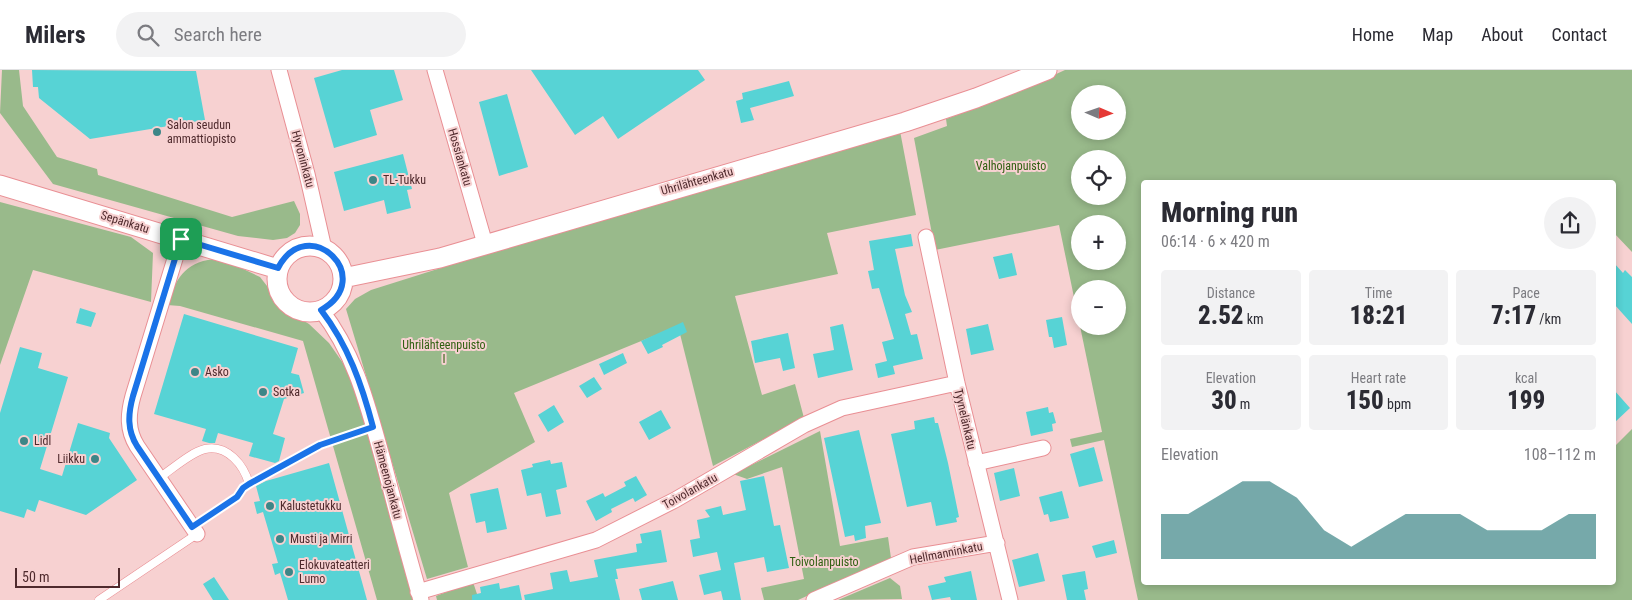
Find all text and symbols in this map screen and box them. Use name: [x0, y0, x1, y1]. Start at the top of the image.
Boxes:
search box: [116, 12, 466, 57]
text: Milers: [25, 21, 86, 49]
icon: search: [134, 21, 162, 49]
text: Search here: [174, 23, 262, 46]
text: Home: [1352, 24, 1394, 45]
text: Map: [1422, 24, 1453, 45]
text: About: [1481, 24, 1523, 45]
text: Contact: [1551, 24, 1607, 45]
north arrow: [1071, 85, 1126, 140]
map controls: [1071, 85, 1126, 335]
place label: Salon seudun ammattiopisto: [167, 118, 236, 146]
marker: Salon seudun ammattiopisto: [151, 126, 163, 138]
street label: Hossiankatu: [445, 127, 475, 188]
street label: Hyvoninkatu: [289, 129, 317, 189]
button: locate: [1071, 150, 1126, 205]
park label: Valhojanpuisto: [976, 159, 1046, 173]
street label: Uhrilähteenkatu: [659, 164, 735, 198]
place label: TL-Tukku: [383, 173, 426, 187]
marker: TL-Tukku: [367, 174, 379, 186]
text: Morning run: [1161, 196, 1298, 229]
button: share: [1544, 197, 1596, 249]
street label: Sepänkatu: [99, 208, 151, 236]
button: +: [1071, 215, 1126, 270]
pin: [160, 218, 202, 260]
icon: arrive: [167, 225, 195, 253]
text: 06:14 · 6 × 420 m: [1161, 232, 1270, 251]
button: −: [1071, 280, 1126, 335]
text: Distance: [1207, 285, 1255, 301]
text: Time: [1365, 285, 1392, 301]
text: Pace: [1512, 285, 1540, 301]
text: 2.52: [1198, 301, 1244, 330]
text: 18:21: [1350, 301, 1407, 330]
text: 7:17: [1491, 301, 1536, 330]
text: km: [1244, 311, 1264, 327]
text: /km: [1536, 311, 1561, 327]
park label: Uhrilähteenpuisto I: [402, 338, 486, 366]
place label: Asko: [205, 365, 229, 379]
marker: Asko: [189, 366, 201, 378]
text: Elevation: [1206, 370, 1256, 386]
text: Heart rate: [1351, 370, 1406, 386]
text: kcal: [1515, 370, 1537, 386]
place label: Sotka: [273, 385, 300, 399]
marker: Sotka: [257, 386, 269, 398]
text: 30: [1211, 386, 1237, 415]
text: 150: [1346, 386, 1384, 415]
text: 199: [1507, 386, 1545, 415]
street label: Tyynelänkatu: [951, 387, 979, 451]
text: m: [1237, 396, 1250, 412]
text: bpm: [1384, 396, 1411, 412]
place label: Lidl: [34, 434, 51, 448]
marker: Lidl: [18, 435, 30, 447]
street label: Hämeenojankatu: [371, 440, 405, 521]
text: Elevation: [1161, 445, 1219, 464]
text: 108–112 m: [1524, 445, 1596, 464]
place label: Liikku: [57, 452, 85, 466]
marker: Liikku: [89, 453, 101, 465]
street label: Toivolankatu: [660, 470, 720, 512]
place label: Kalustetukku: [280, 499, 342, 513]
marker: Kalustetukku: [264, 500, 276, 512]
place label: Musti ja Mirri: [290, 532, 352, 546]
marker: Musti ja Mirri: [274, 533, 286, 545]
street label: Hellmanninkatu: [908, 539, 984, 567]
park label: Toivolanpuisto: [789, 555, 859, 569]
place label: Elokuvateatteri Lumo: [299, 558, 370, 586]
scale bar: [15, 565, 120, 588]
marker: Elokuvateatteri Lumo: [283, 566, 295, 578]
text: 50 m: [22, 569, 50, 585]

